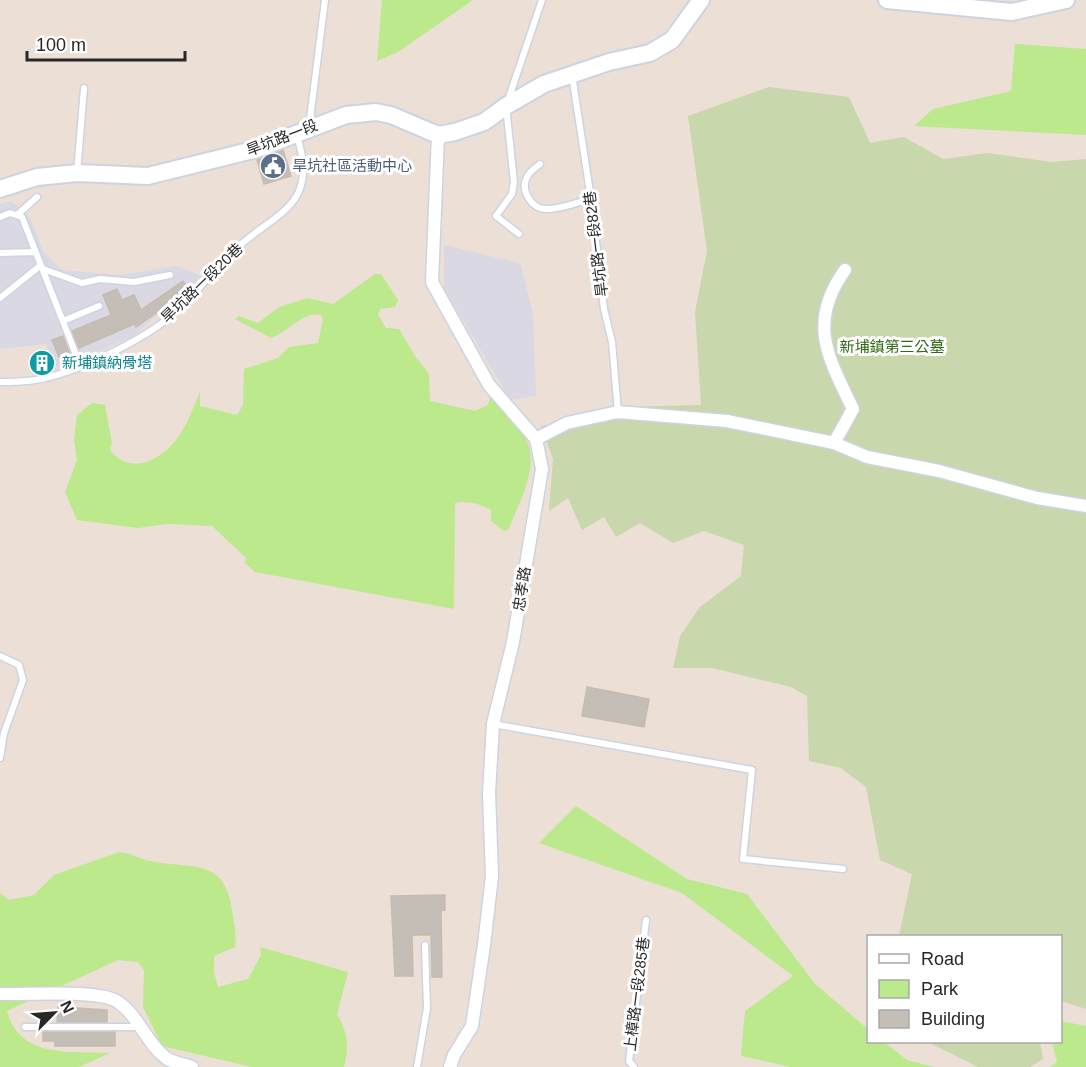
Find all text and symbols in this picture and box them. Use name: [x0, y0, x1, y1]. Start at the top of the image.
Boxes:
scale bar: [27, 24, 184, 62]
text: 100 m: [36, 35, 86, 55]
street label: 旱坑路一段: [244, 116, 320, 159]
public building icon: 旱坑社區活動中心: [258, 151, 288, 181]
place label: 旱坑社區活動中心: [292, 157, 412, 174]
street label: 旱坑路一段82巷: [581, 190, 610, 298]
street label: 旱坑路一段20巷: [157, 239, 246, 326]
park label: 新埔鎮第三公墓: [839, 338, 945, 355]
building icon: 新埔鎮納骨塔: [27, 348, 57, 378]
place label: 新埔鎮納骨塔: [62, 354, 152, 371]
street label: 忠孝路: [510, 565, 533, 612]
legend: [867, 935, 1062, 1043]
street label: 上樟路一段285巷: [621, 936, 652, 1052]
text: Road: [921, 949, 964, 969]
text: Park: [921, 979, 959, 999]
north arrow: [24, 983, 84, 1043]
text: N: [57, 998, 77, 1016]
text: Building: [921, 1009, 985, 1029]

